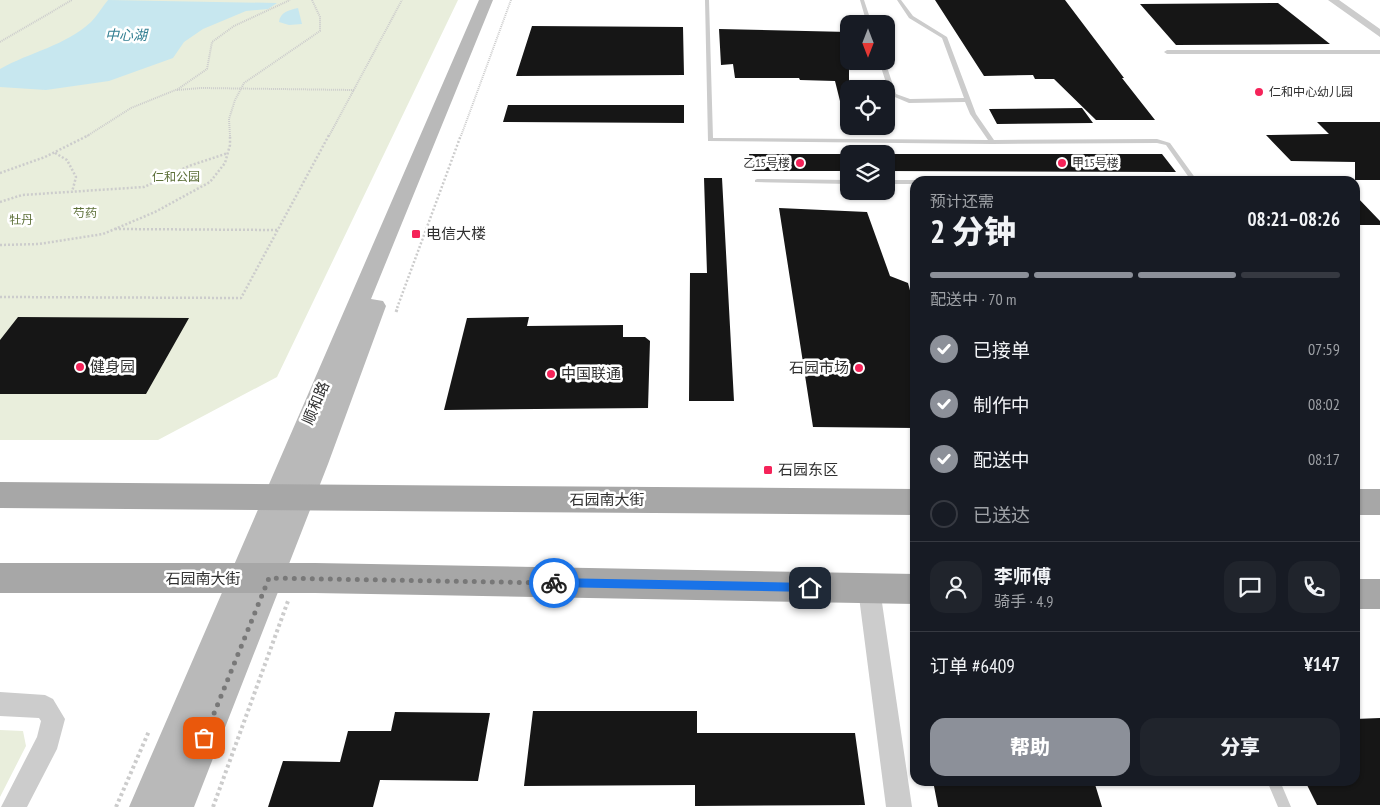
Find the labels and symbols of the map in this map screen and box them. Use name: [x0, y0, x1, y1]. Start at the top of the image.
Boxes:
north arrow: [840, 15, 895, 70]
water label: 中心湖: [105, 26, 149, 44]
place label: 仁和中心幼儿园: [1269, 84, 1353, 99]
marker: 仁和中心幼儿园: [1253, 86, 1265, 98]
place label: 乙15号楼: [743, 155, 790, 170]
place label: 甲15号楼: [1072, 155, 1119, 170]
marker: 乙15号楼: [794, 157, 806, 169]
marker: 甲15号楼: [1056, 157, 1068, 169]
park label: 仁和公园: [152, 169, 200, 184]
park label: 芍药: [73, 205, 97, 220]
park label: 牡丹: [9, 212, 33, 227]
place label: 电信大楼: [426, 224, 486, 243]
marker: 电信大楼: [410, 228, 422, 240]
place label: 健身园: [90, 357, 135, 376]
place label: 石园市场: [789, 358, 849, 377]
marker: 健身园: [74, 361, 86, 373]
marker: 石园市场: [853, 362, 865, 374]
place label: 中国联通: [561, 364, 621, 383]
marker: 中国联通: [545, 368, 557, 380]
street label: 顺和路: [298, 378, 333, 427]
place label: 石园东区: [778, 460, 838, 479]
marker: 石园东区: [762, 464, 774, 476]
street label: 石园南大街: [569, 490, 645, 509]
courier: [529, 558, 579, 608]
pin: [789, 567, 831, 609]
street label: 石园南大街: [165, 569, 241, 588]
pin: [183, 717, 225, 759]

